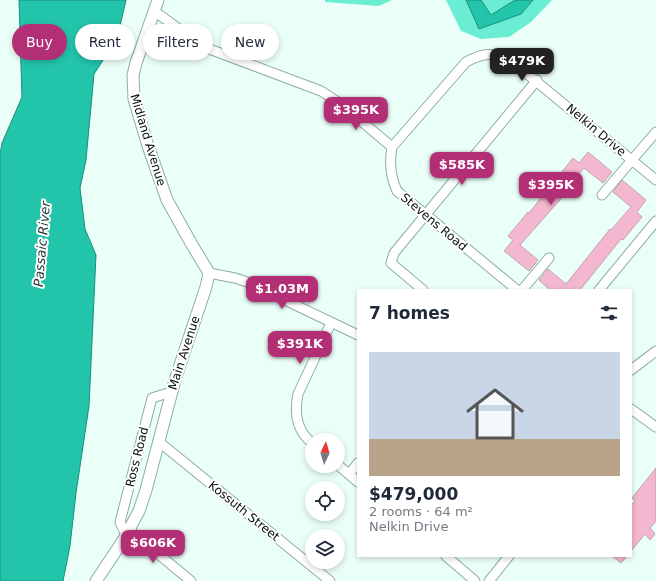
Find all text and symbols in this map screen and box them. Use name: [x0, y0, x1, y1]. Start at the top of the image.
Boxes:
chip: Buy: [12, 24, 67, 60]
chip: Rent: [75, 24, 135, 60]
chip: Filters: [143, 24, 213, 60]
chip: New: [221, 24, 279, 60]
pin: $479K: [494, 48, 550, 82]
text: $479K: [499, 53, 545, 68]
street label: Midland Avenue: [127, 92, 169, 188]
pin: $395K: [328, 97, 384, 131]
street label: Nelkin Drive: [563, 101, 629, 159]
text: $395K: [333, 102, 379, 117]
pin: $585K: [434, 152, 490, 186]
text: $585K: [439, 157, 485, 172]
pin: $395K: [523, 172, 579, 206]
text: $395K: [528, 177, 574, 192]
street label: Stevens Road: [398, 190, 470, 254]
water label: Passaic River: [31, 199, 53, 287]
pin: $1.03M: [249, 276, 315, 310]
text: $1.03M: [255, 281, 309, 296]
icon: filters: [598, 302, 620, 324]
text: 7 homes: [369, 303, 450, 323]
street label: Main Avenue: [165, 314, 203, 392]
pin: $391K: [272, 331, 328, 365]
text: $391K: [277, 336, 323, 351]
icon: home: [459, 378, 531, 450]
street label: Ross Road: [123, 425, 151, 489]
north arrow: [305, 433, 345, 473]
map controls: [305, 433, 345, 569]
street label: Kossuth Street: [206, 478, 283, 544]
button: locate: [305, 481, 345, 521]
text: $479,000: [369, 484, 458, 504]
text: 2 rooms · 64 m²: [369, 504, 473, 519]
text: Nelkin Drive: [369, 519, 449, 534]
button: layers: [305, 529, 345, 569]
pin: $606K: [125, 530, 181, 564]
text: $606K: [130, 535, 176, 550]

